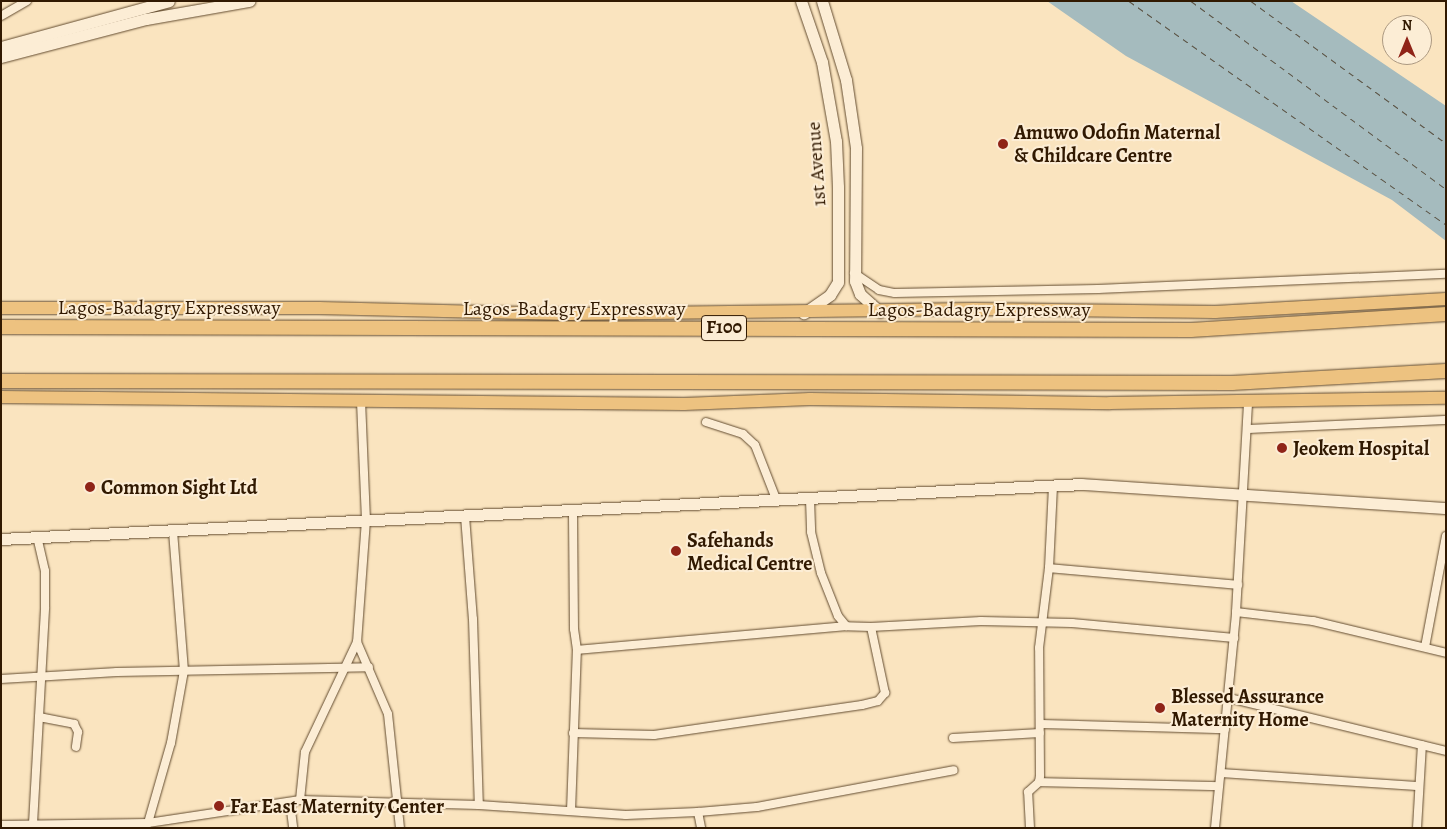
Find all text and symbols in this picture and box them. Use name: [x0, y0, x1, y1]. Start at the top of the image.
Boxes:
north arrow: [1382, 15, 1432, 65]
text: N: [1402, 16, 1412, 35]
place label: Amuwo Odofin Maternal & Childcare Centre: [1014, 120, 1220, 167]
street label: 1st Avenue: [801, 121, 831, 207]
marker: Amuwo Odofin Maternal & Childcare Centre: [996, 137, 1010, 151]
street label: Lagos-Badagry Expressway: [58, 295, 280, 319]
street label: Lagos-Badagry Expressway: [463, 296, 685, 320]
street label: Lagos-Badagry Expressway: [868, 297, 1090, 321]
road number: F100: [700, 312, 748, 344]
place label: Jeokem Hospital: [1293, 436, 1429, 460]
marker: Jeokem Hospital: [1275, 441, 1289, 455]
place label: Common Sight Ltd: [101, 475, 257, 499]
marker: Common Sight Ltd: [83, 480, 97, 494]
place label: Safehands Medical Centre: [687, 528, 813, 575]
marker: Safehands Medical Centre: [669, 544, 683, 558]
place label: Blessed Assurance Maternity Home: [1171, 684, 1324, 731]
marker: Blessed Assurance Maternity Home: [1153, 701, 1167, 715]
place label: Far East Maternity Center: [230, 794, 444, 818]
marker: Far East Maternity Center: [212, 799, 226, 813]

